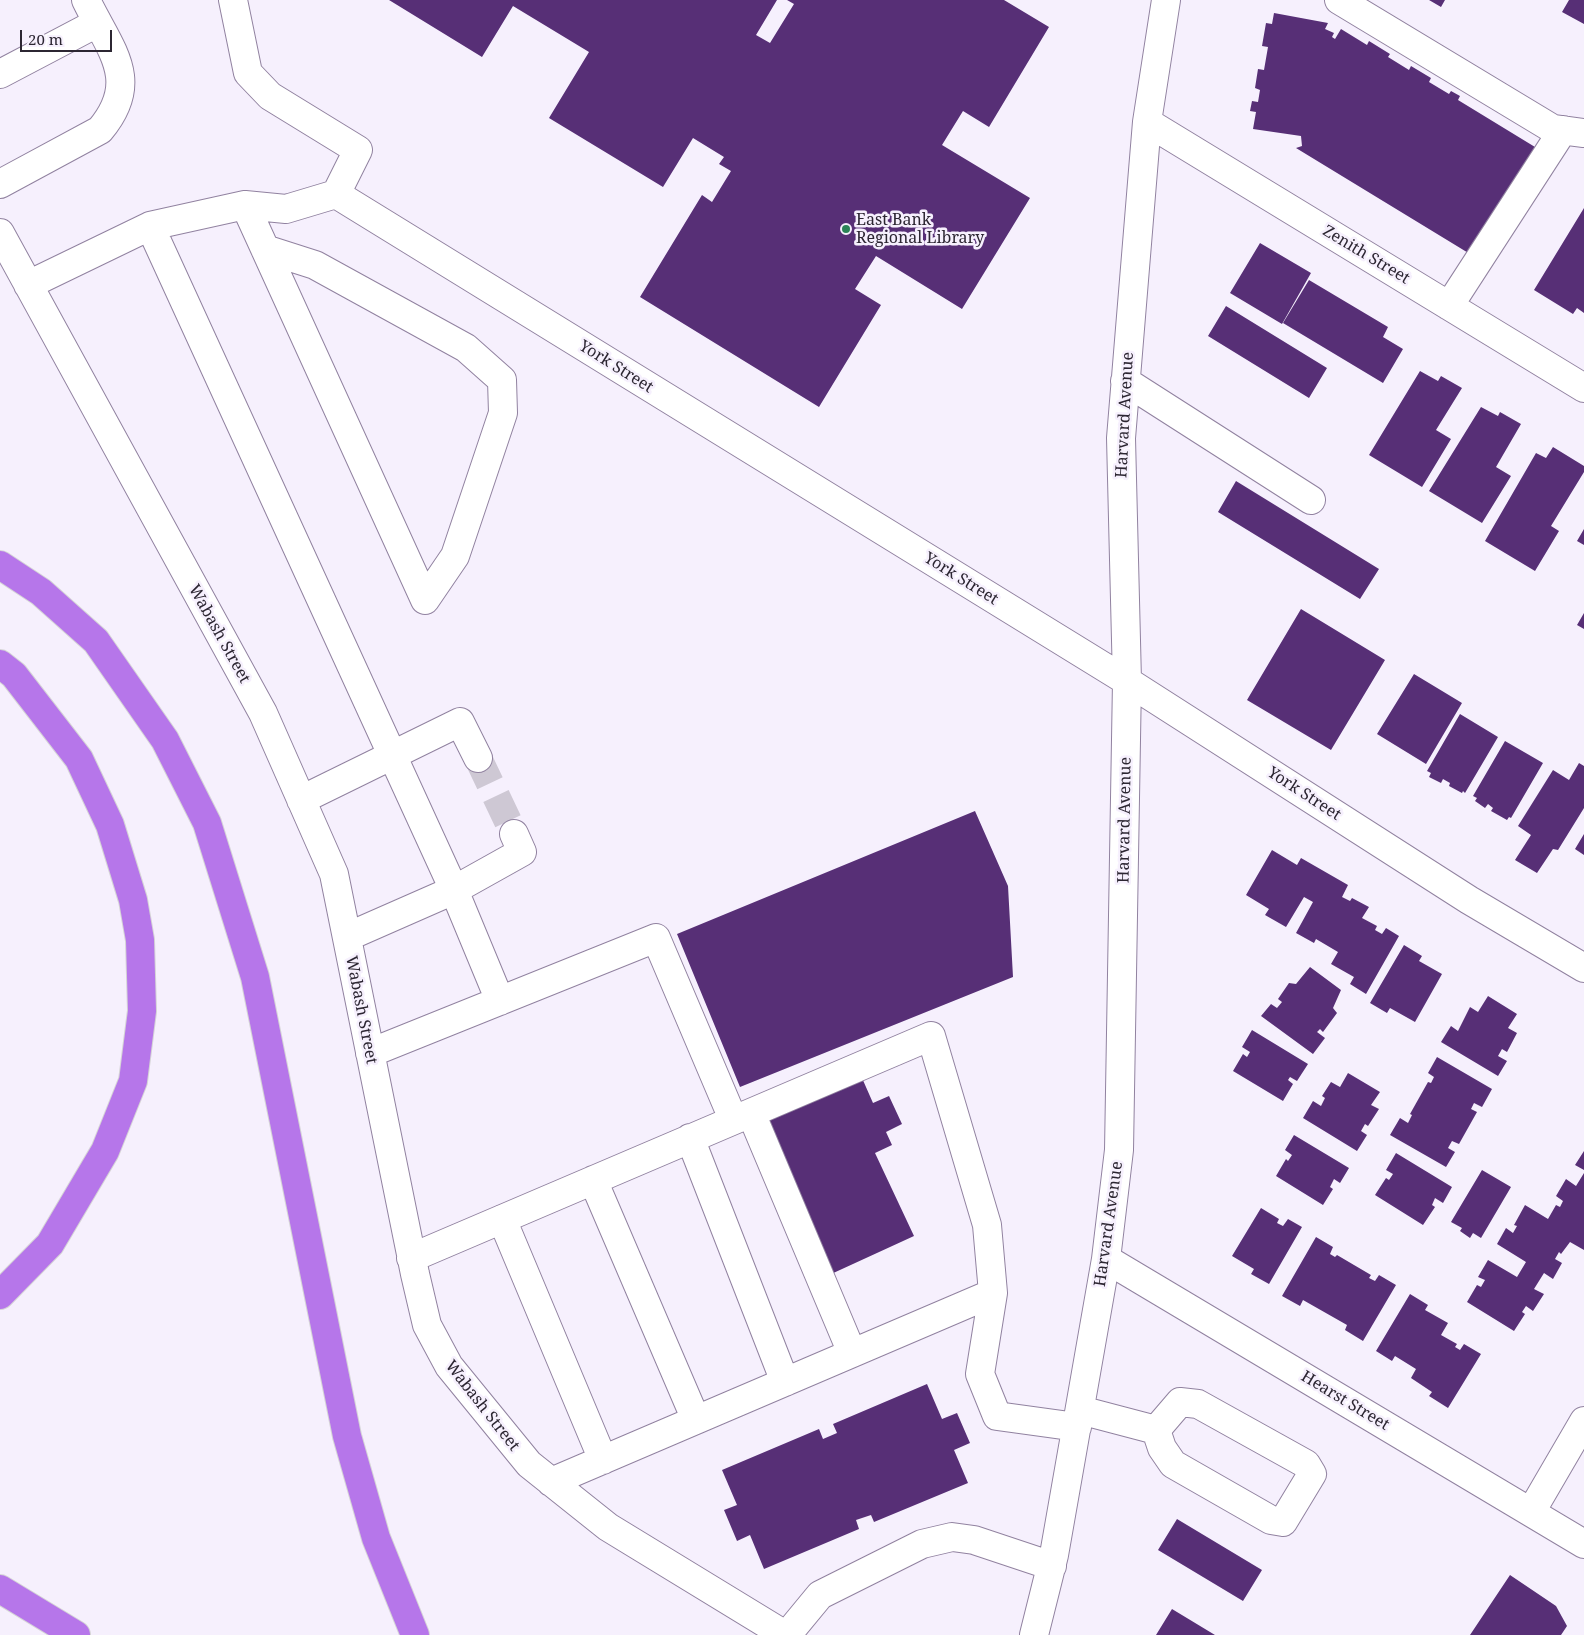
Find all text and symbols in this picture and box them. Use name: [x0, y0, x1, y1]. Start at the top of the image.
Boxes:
scale bar: [22, 20, 115, 52]
text: 20 m: [28, 29, 63, 49]
place label: East Bank Regional Library: [856, 210, 984, 248]
street label: Zenith Street: [1319, 222, 1413, 288]
marker: East Bank Regional Library: [840, 223, 852, 235]
street label: York Street: [575, 337, 657, 397]
street label: Harvard Avenue: [1112, 351, 1138, 479]
street label: York Street: [920, 549, 1002, 609]
street label: Wabash Street: [184, 581, 254, 687]
street label: Harvard Avenue: [1114, 757, 1136, 883]
street label: York Street: [1264, 763, 1344, 825]
street label: Wabash Street: [341, 954, 381, 1066]
street label: Harvard Avenue: [1091, 1160, 1127, 1288]
street label: Wabash Street: [441, 1357, 523, 1455]
street label: Hearst Street: [1297, 1367, 1393, 1435]

